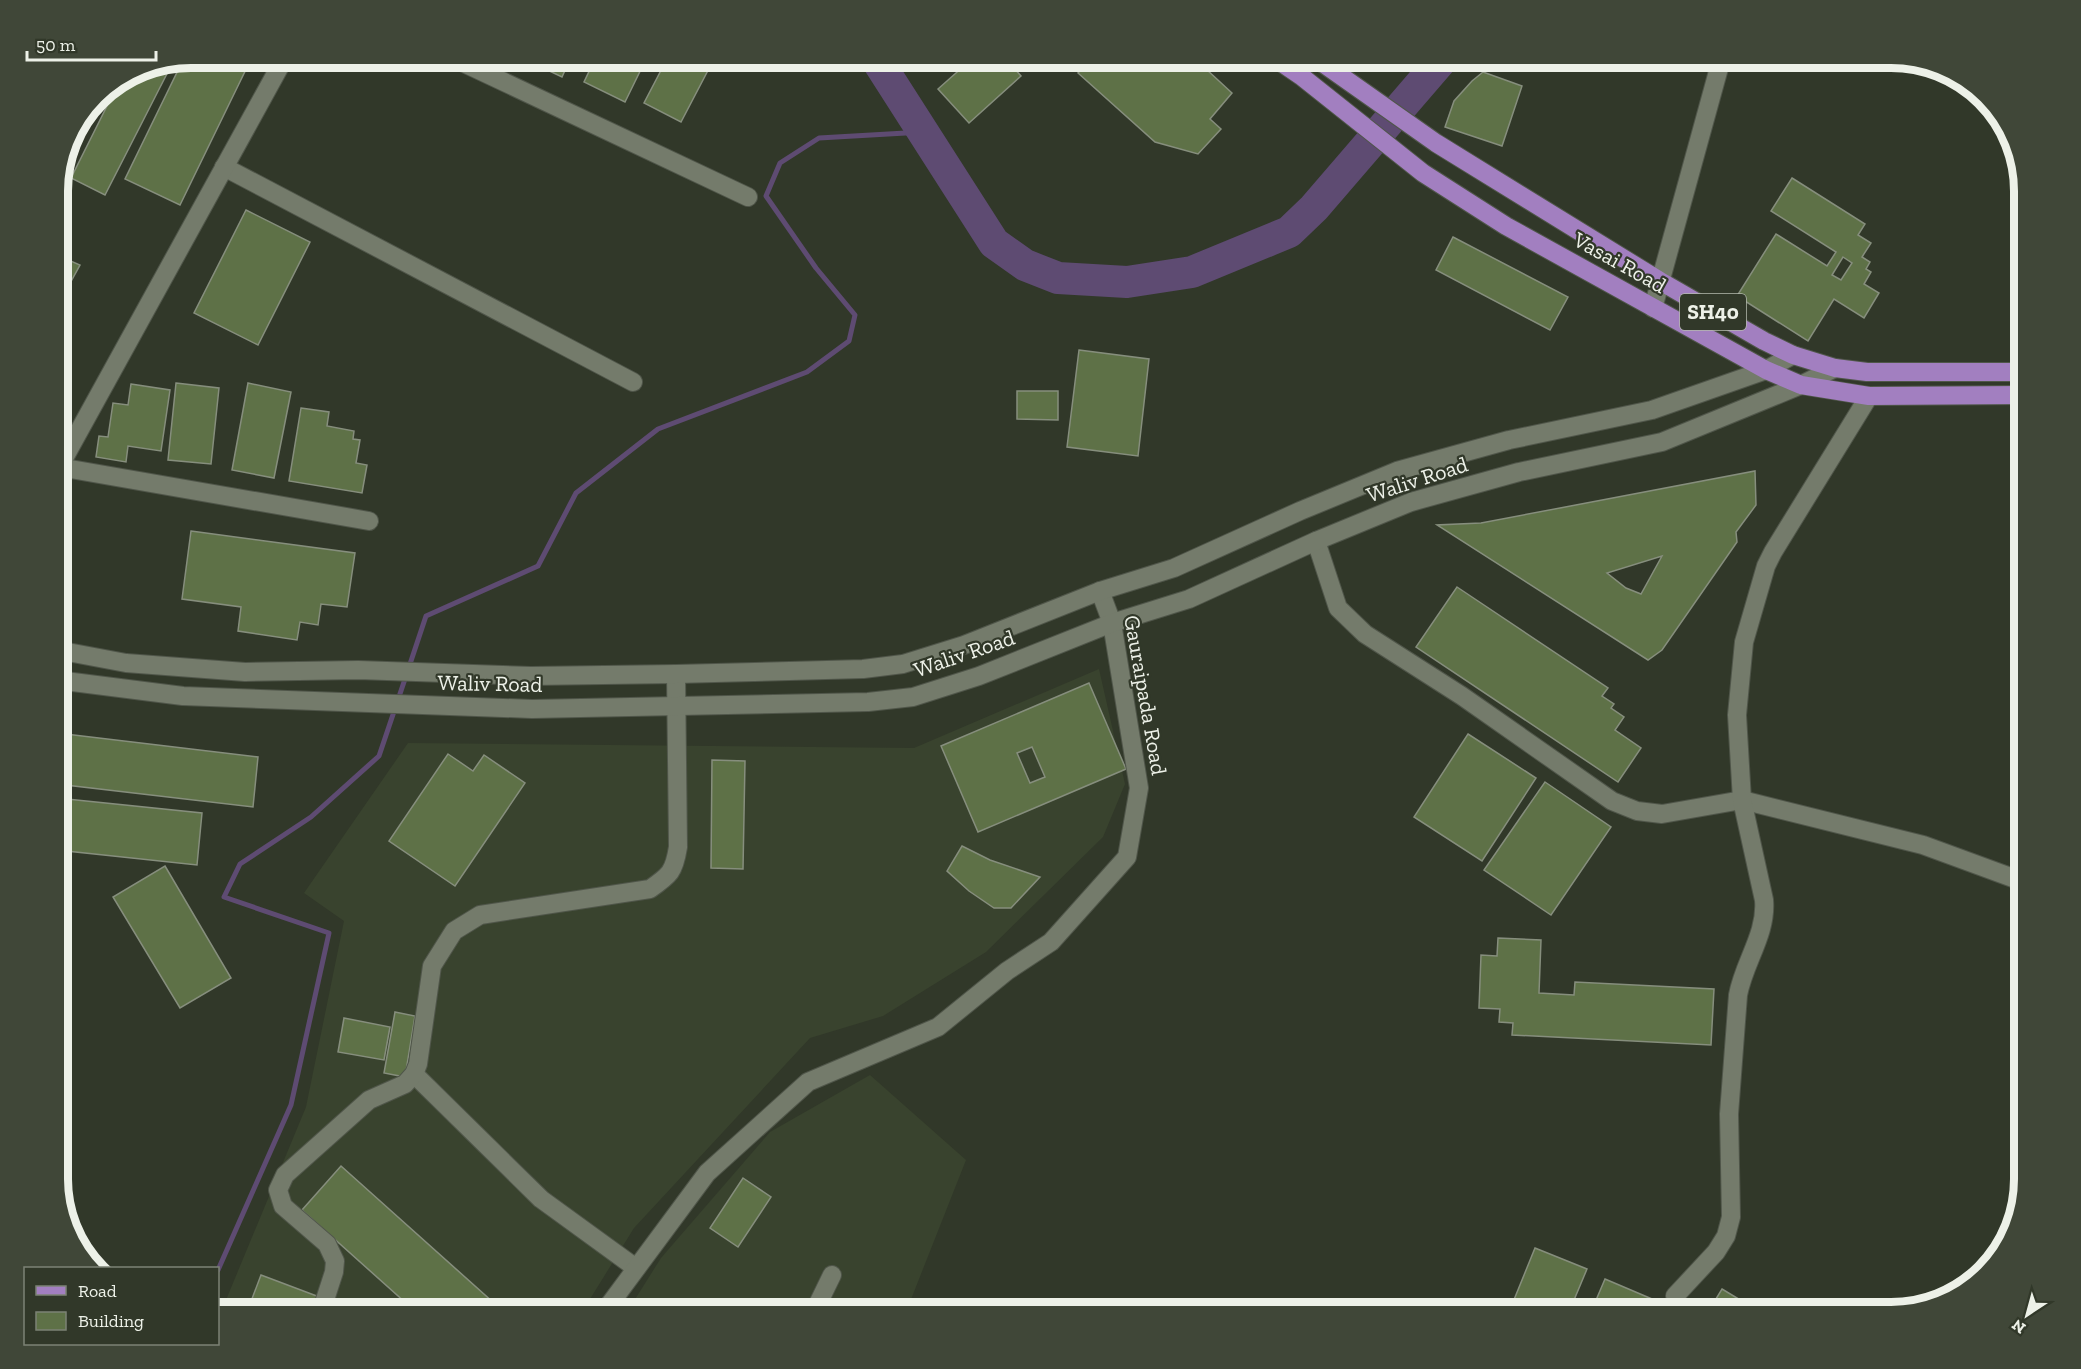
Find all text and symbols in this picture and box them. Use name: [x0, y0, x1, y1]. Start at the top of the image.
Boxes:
scale bar: [27, 24, 156, 62]
text: 50 m: [36, 34, 76, 56]
street label: Vasai Road: [1568, 225, 1671, 299]
road number: SH40: [1680, 294, 1746, 330]
street label: Waliv Road: [1363, 450, 1471, 509]
street label: Gauraipada Road: [1118, 613, 1173, 777]
street label: Waliv Road: [910, 624, 1018, 683]
street label: Waliv Road: [437, 669, 543, 698]
legend: [24, 1267, 219, 1345]
text: Road: [78, 1280, 117, 1302]
north arrow: [1997, 1285, 2057, 1345]
text: Building: [78, 1310, 144, 1332]
text: N: [2008, 1315, 2029, 1338]

